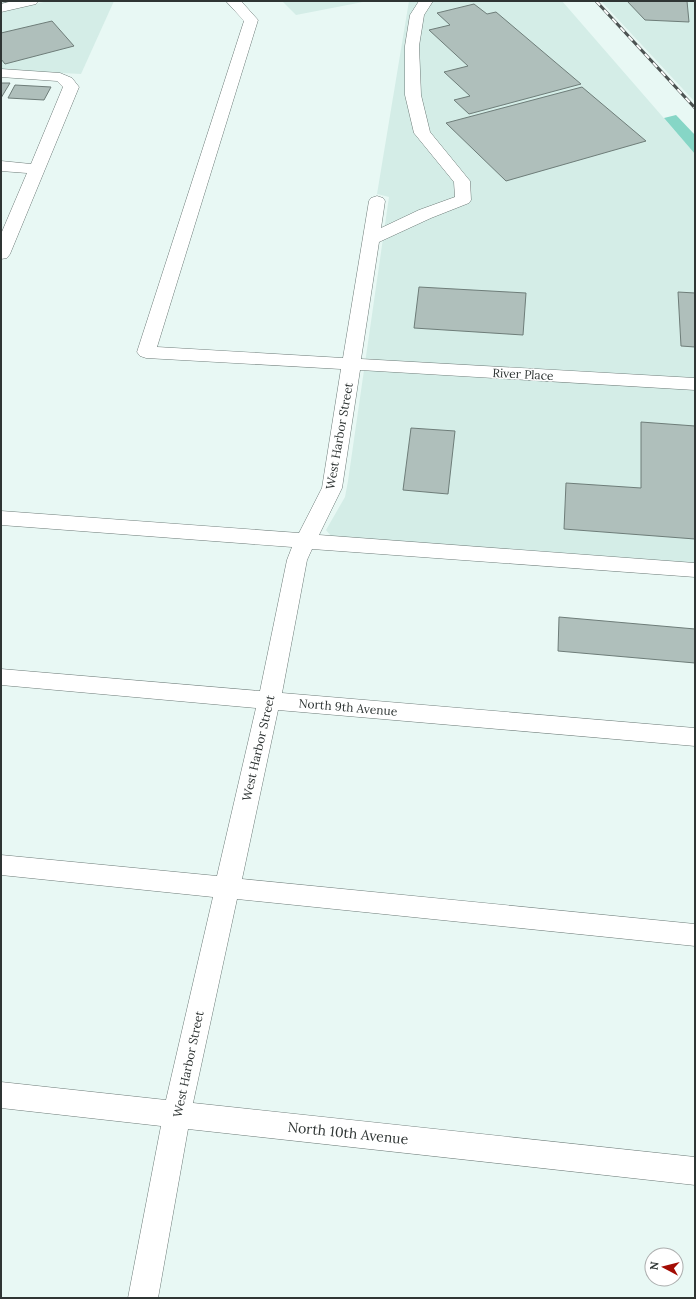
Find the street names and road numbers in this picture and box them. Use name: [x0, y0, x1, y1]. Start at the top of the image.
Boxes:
street label: River Place: [492, 365, 554, 383]
street label: West Harbor Street: [322, 381, 356, 491]
street label: West Harbor Street: [239, 693, 278, 802]
street label: North 9th Avenue: [298, 695, 398, 719]
street label: West Harbor Street: [169, 1009, 207, 1119]
street label: North 10th Avenue: [287, 1118, 410, 1148]

